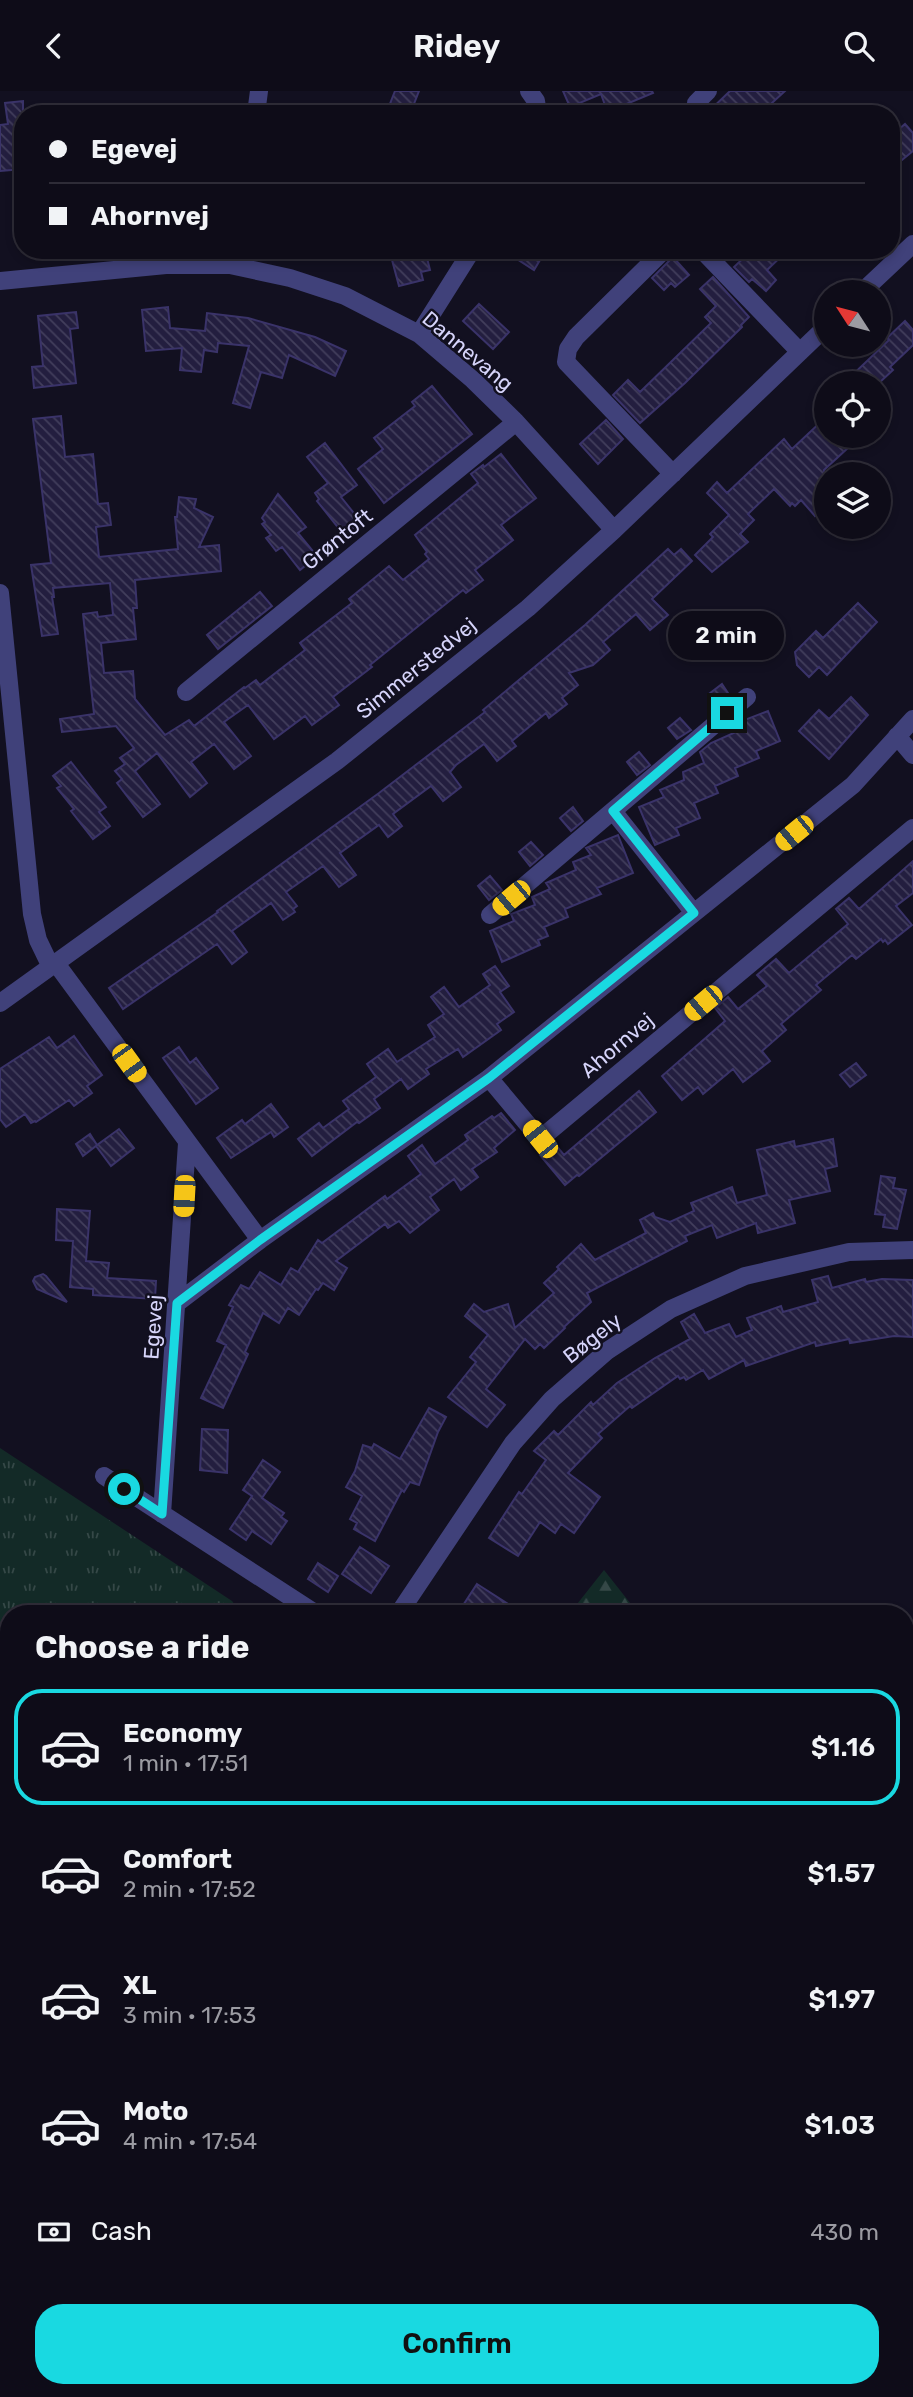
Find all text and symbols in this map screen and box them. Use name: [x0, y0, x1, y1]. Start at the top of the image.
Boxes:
icon: back: [35, 27, 73, 65]
text: Ridey: [413, 27, 500, 65]
icon: search: [840, 27, 878, 65]
text: Egevej: [91, 134, 177, 165]
text: Ahornvej: [91, 201, 209, 232]
north arrow: [814, 280, 891, 357]
map controls: [814, 280, 891, 539]
street label: Dannevang: [417, 306, 519, 396]
button: locate: [814, 371, 891, 448]
button: layers: [814, 462, 891, 539]
street label: Grøntoft: [297, 503, 377, 575]
callout: 2 min: [669, 611, 785, 661]
street label: Simmerstedvej: [351, 612, 481, 724]
text: 2 min: [695, 621, 757, 649]
route end: [711, 697, 743, 729]
car: [772, 812, 817, 854]
car: [489, 876, 534, 920]
car: [681, 981, 726, 1025]
street label: Ahornvej: [575, 1007, 659, 1083]
car: [109, 1040, 150, 1086]
car: [519, 1116, 562, 1162]
car: [173, 1174, 196, 1218]
street label: Egevej: [138, 1294, 168, 1360]
street label: Bøgely: [558, 1307, 626, 1368]
route start: [108, 1473, 140, 1505]
text: Choose a ride: [35, 1628, 249, 1666]
icon: car: [39, 1716, 102, 1779]
text: Economy: [123, 1718, 242, 1749]
text: $1.16: [811, 1732, 875, 1763]
text: 1 min · 17:51: [123, 1749, 248, 1777]
icon: car: [39, 1842, 102, 1905]
text: Comfort: [123, 1844, 232, 1875]
text: $1.57: [807, 1858, 875, 1889]
text: 2 min · 17:52: [123, 1875, 256, 1903]
icon: car: [39, 1968, 102, 2031]
text: XL: [123, 1970, 156, 2001]
text: $1.97: [809, 1984, 875, 2015]
text: 3 min · 17:53: [123, 2001, 256, 2029]
icon: car: [39, 2094, 102, 2157]
text: Moto: [123, 2096, 188, 2127]
text: $1.03: [804, 2110, 875, 2141]
text: 4 min · 17:54: [123, 2127, 257, 2155]
icon: cash: [35, 2213, 73, 2251]
text: Cash: [91, 2216, 152, 2247]
text: 430 m: [810, 2218, 879, 2246]
button: Confirm: [35, 2304, 879, 2384]

